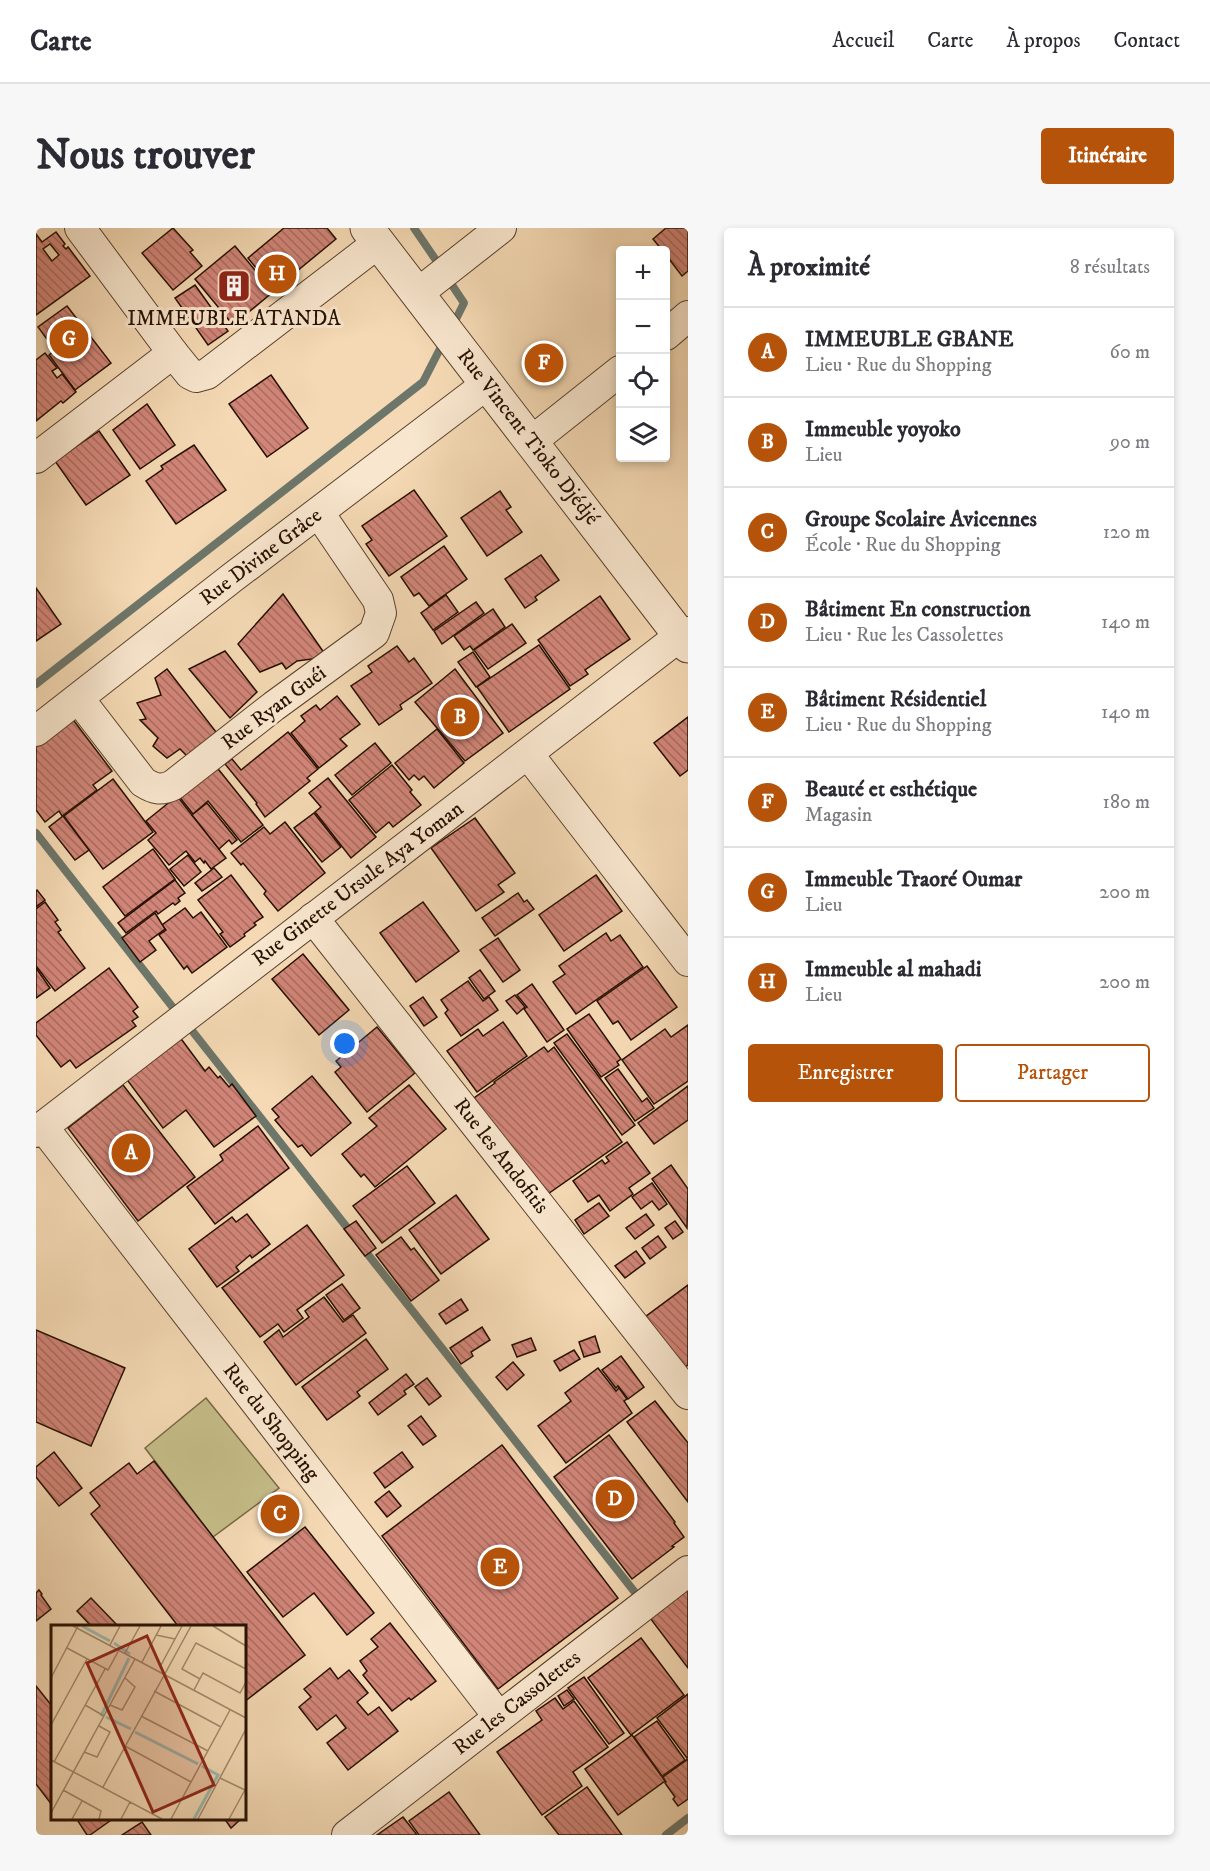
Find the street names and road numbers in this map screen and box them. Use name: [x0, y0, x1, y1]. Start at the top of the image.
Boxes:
street label: Rue Vincent Tioko Djédjé: [451, 344, 605, 531]
street label: Rue Divine Grâce: [195, 502, 327, 611]
street label: Rue Ryan Guéi: [217, 660, 331, 756]
street label: Rue Ginette Ursule Aya Yoman: [247, 796, 469, 972]
street label: Rue les Andofitis: [448, 1093, 554, 1219]
street label: Rue du Shopping: [217, 1358, 326, 1487]
street label: Rue les Cassolettes: [448, 1645, 586, 1761]

